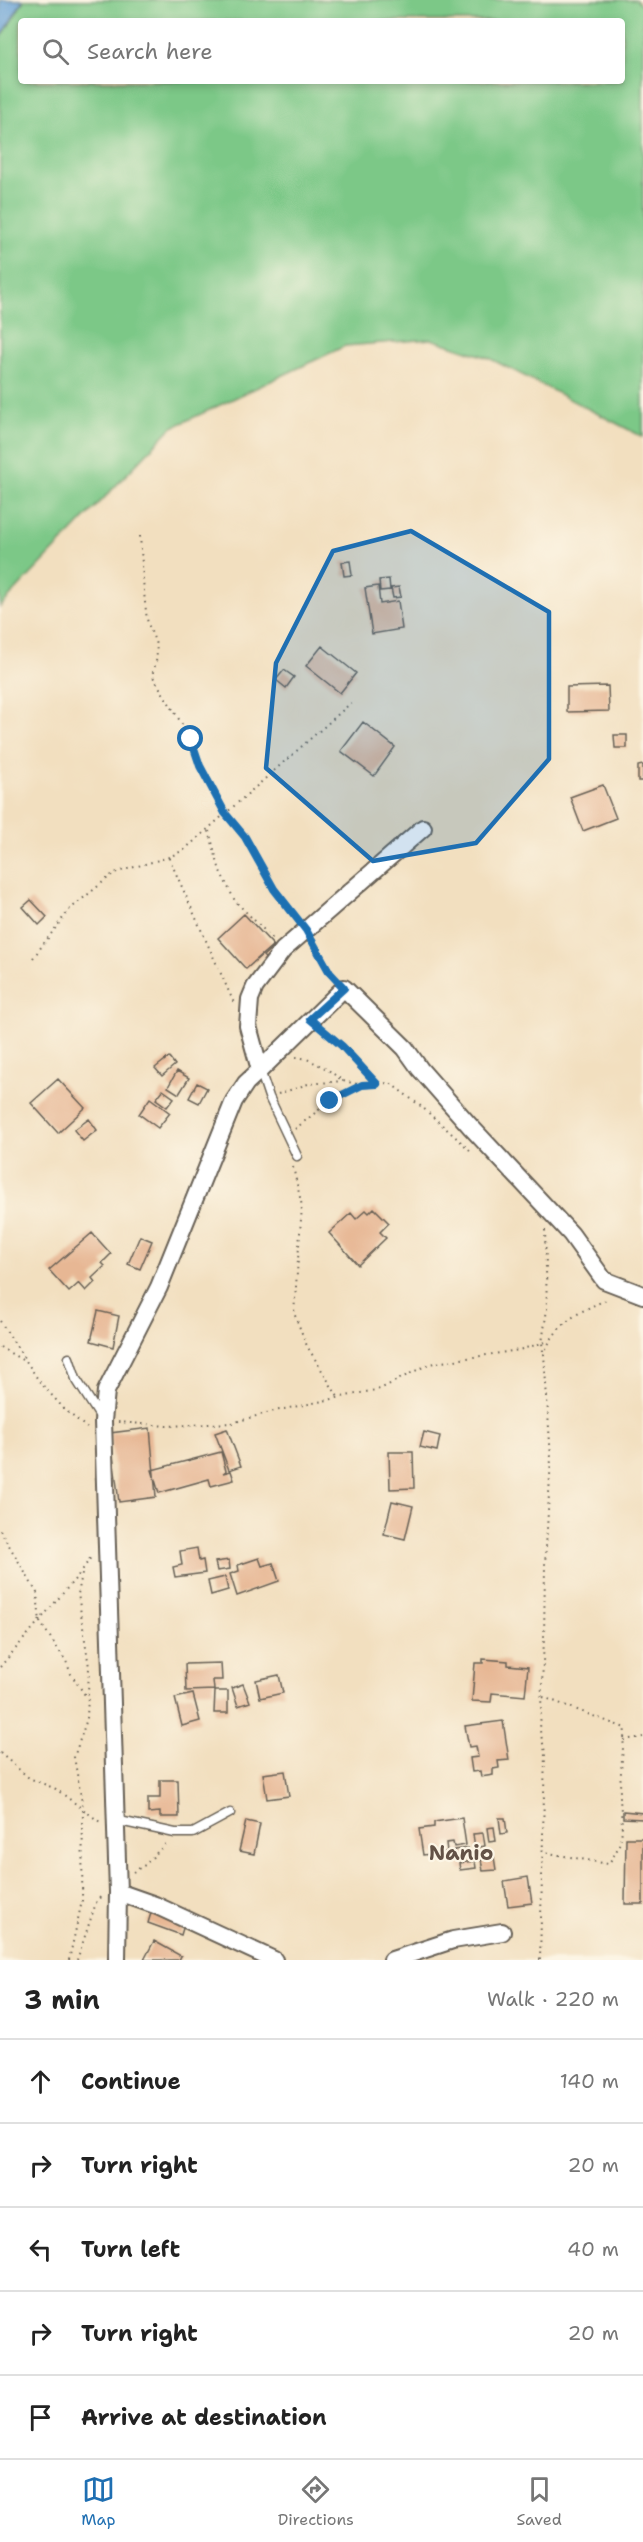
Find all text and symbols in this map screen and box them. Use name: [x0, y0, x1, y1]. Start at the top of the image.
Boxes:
search box: [18, 18, 625, 84]
icon: search: [39, 35, 72, 68]
text: Search here: [87, 37, 213, 66]
route start: [177, 725, 203, 751]
route end: [316, 1087, 342, 1113]
district label: Nanio: [429, 1839, 493, 1867]
text: 3 min: [24, 1982, 100, 2017]
text: Walk · 220 m: [487, 1986, 619, 2012]
icon: ahead: [24, 2065, 57, 2098]
text: Continue: [81, 2067, 181, 2096]
text: 140 m: [560, 2068, 619, 2094]
icon: right: [24, 2149, 57, 2182]
text: Turn right: [81, 2151, 198, 2180]
text: 20 m: [568, 2152, 619, 2178]
icon: left: [24, 2233, 57, 2266]
text: Turn left: [81, 2235, 180, 2264]
text: 40 m: [567, 2236, 619, 2262]
icon: right: [24, 2317, 57, 2350]
text: Turn right: [81, 2319, 198, 2348]
text: 20 m: [568, 2320, 619, 2346]
icon: arrive: [24, 2401, 57, 2434]
text: Arrive at destination: [81, 2403, 327, 2432]
tab: Map: [81, 2473, 115, 2530]
tab: Directions: [278, 2473, 354, 2530]
tab: Saved: [516, 2473, 562, 2530]

